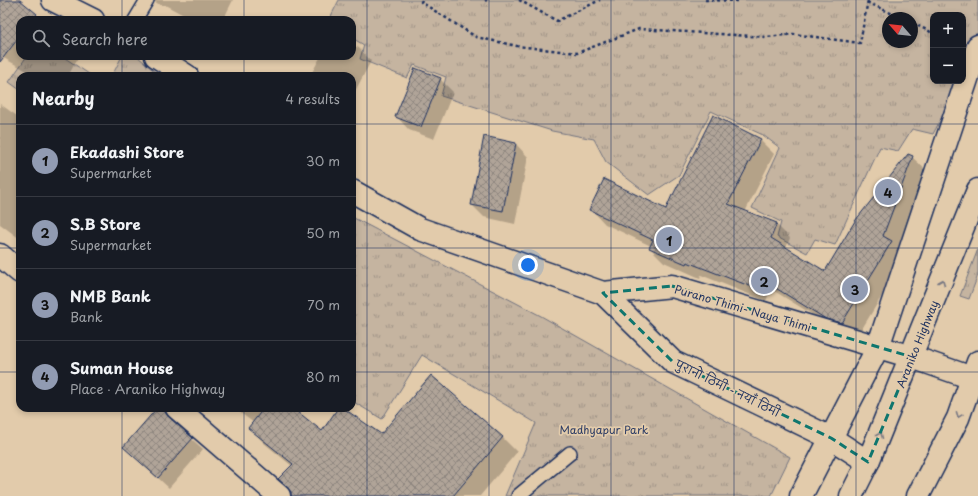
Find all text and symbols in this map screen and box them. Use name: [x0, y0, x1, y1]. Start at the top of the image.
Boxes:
north arrow: [882, 12, 918, 48]
map controls: [930, 12, 966, 84]
button: +: [930, 12, 966, 48]
search box: [16, 16, 356, 60]
icon: search: [30, 27, 52, 49]
text: Search here: [62, 27, 148, 50]
button: −: [930, 48, 966, 84]
text: Nearby: [32, 85, 94, 111]
text: 4 results: [286, 89, 340, 108]
text: Ekadashi Store: [70, 140, 184, 163]
text: 1: [42, 151, 48, 170]
text: 30 m: [306, 151, 340, 170]
text: Supermarket: [70, 163, 152, 182]
pin: 4: [875, 177, 901, 207]
text: S.B Store: [70, 212, 141, 235]
text: 2: [40, 223, 50, 242]
text: 50 m: [306, 223, 340, 242]
pin: 1: [656, 225, 682, 255]
text: Supermarket: [70, 235, 152, 254]
your location: [518, 255, 538, 275]
pin: 2: [751, 266, 777, 296]
pin: 3: [842, 274, 868, 304]
one-way arrow: [937, 279, 945, 286]
street label: Purano Thimi- Naya Thimi: [673, 280, 813, 336]
text: NMB Bank: [70, 284, 151, 307]
text: 3: [41, 295, 49, 314]
text: 70 m: [307, 295, 340, 314]
street label: Araniko Highway: [892, 298, 942, 390]
text: Bank: [70, 307, 103, 326]
street label: पुरानो ठिमी - नयाँ ठिमी: [672, 354, 785, 421]
text: Suman House: [70, 356, 173, 379]
text: 4: [41, 367, 49, 386]
text: 80 m: [306, 367, 340, 386]
text: Place · Araniko Highway: [70, 379, 225, 398]
one-way arrow: [956, 410, 964, 418]
park label: Madhyapur Park: [560, 421, 649, 438]
one-way arrow: [875, 432, 883, 439]

